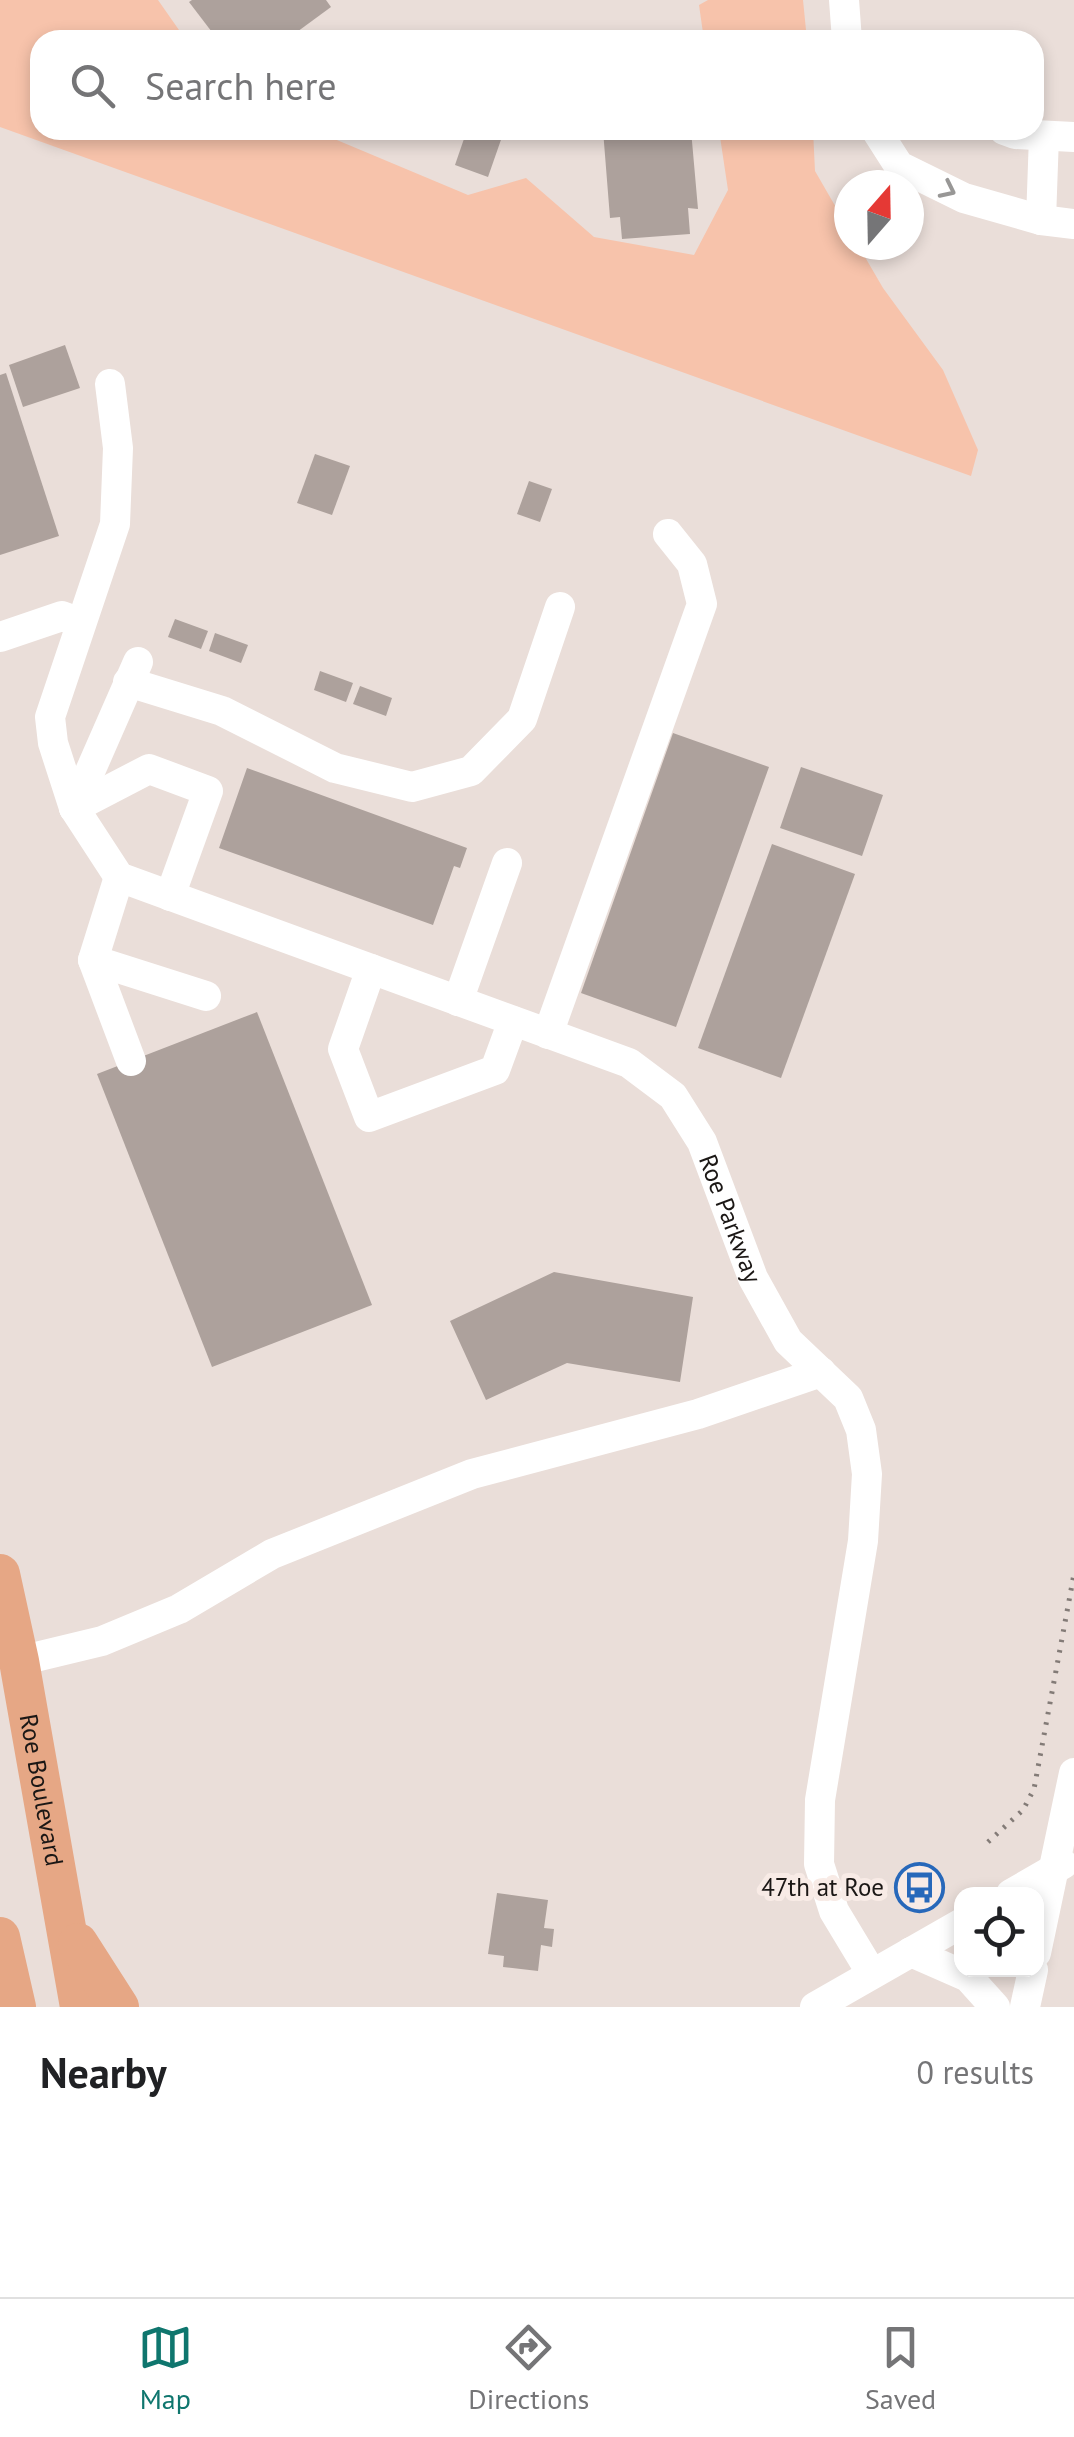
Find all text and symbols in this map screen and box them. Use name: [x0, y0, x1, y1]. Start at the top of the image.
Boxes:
search box: [30, 30, 1044, 140]
icon: search: [65, 58, 120, 113]
text: Search here: [145, 61, 337, 110]
north arrow: [834, 170, 924, 260]
one-way arrow: [938, 178, 956, 198]
street label: Roe Parkway: [692, 1150, 769, 1288]
street label: Roe Boulevard: [13, 1711, 71, 1869]
bus stop icon: 47th at Roe: [893, 1861, 945, 1913]
place label: 47th at Roe: [761, 1871, 884, 1903]
map controls: [954, 1887, 1044, 1977]
button: locate: [954, 1887, 1044, 1977]
text: Nearby: [40, 2045, 167, 2100]
text: 0 results: [916, 2051, 1034, 2093]
tab: Map: [138, 2320, 193, 2417]
tab: Directions: [468, 2320, 589, 2417]
tab: Saved: [865, 2320, 936, 2417]

